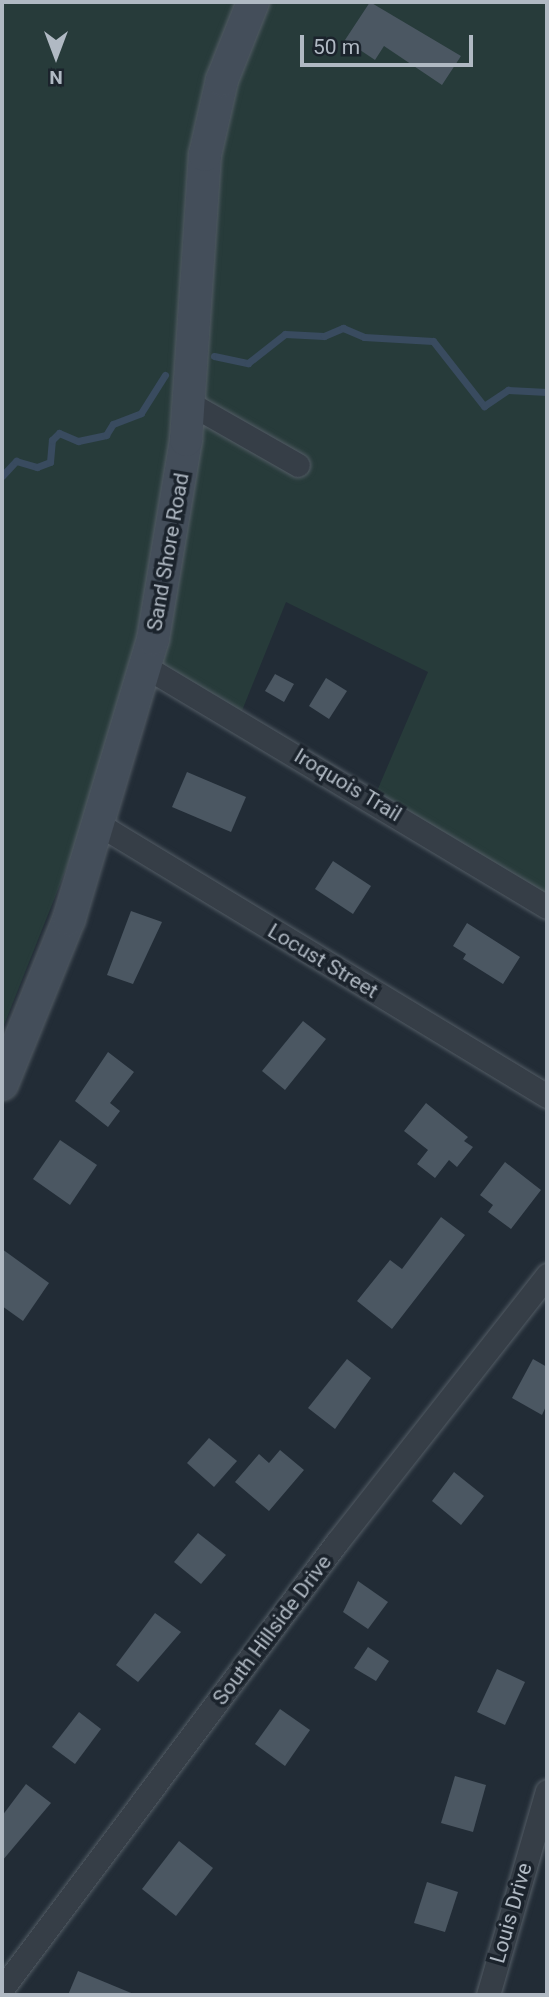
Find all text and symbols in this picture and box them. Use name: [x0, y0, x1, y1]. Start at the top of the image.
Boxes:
north arrow: [21, 21, 91, 91]
scale bar: [304, 21, 477, 65]
text: 50 m: [313, 35, 360, 59]
text: N: [49, 66, 63, 89]
street label: Sand Shore Road: [142, 471, 194, 633]
street label: Iroquois Trail: [290, 743, 406, 827]
street label: Locust Street: [263, 918, 383, 1004]
street label: South Hillside Drive: [207, 1550, 337, 1710]
street label: Louis Drive: [485, 1860, 537, 1966]

